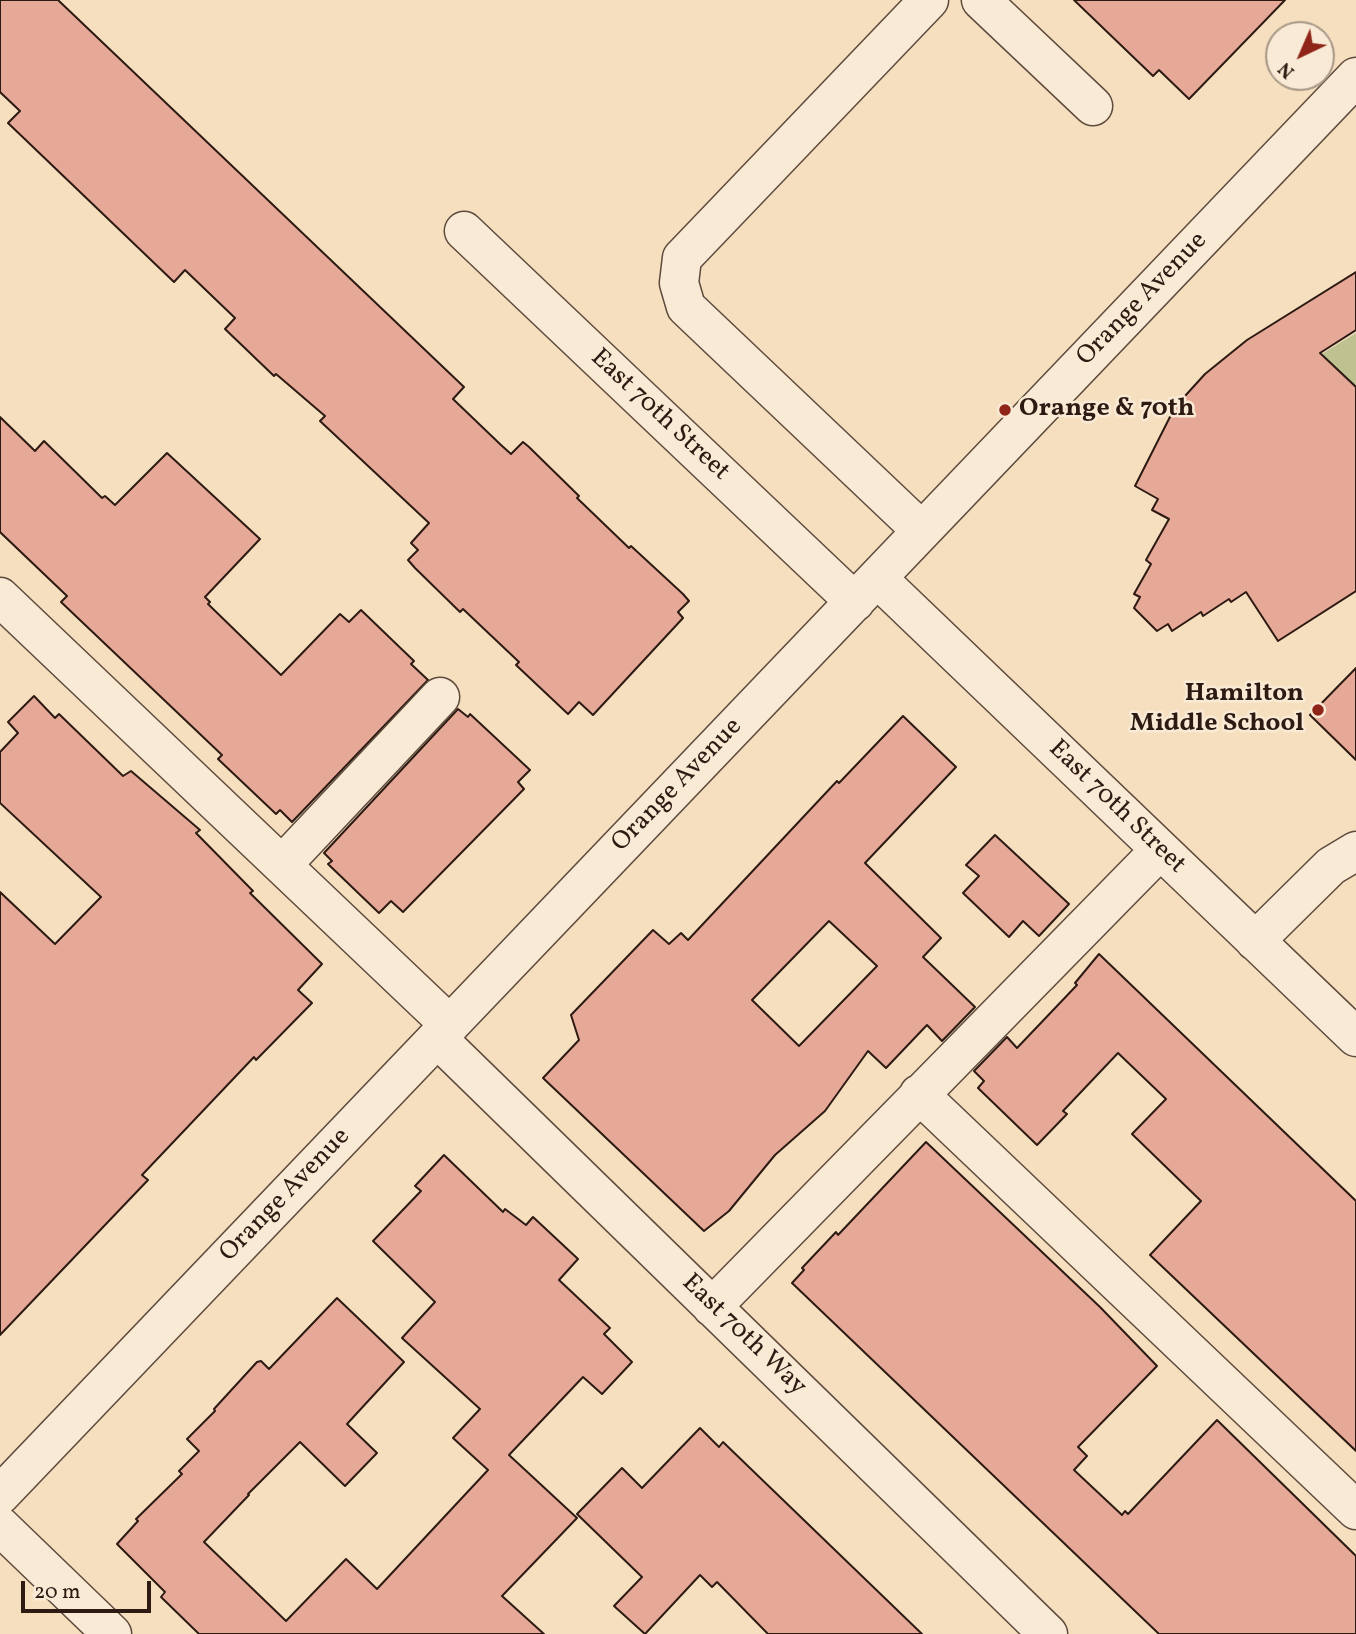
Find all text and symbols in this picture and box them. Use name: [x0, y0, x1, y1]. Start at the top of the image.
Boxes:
north arrow: [1265, 21, 1335, 91]
text: N: [1273, 56, 1301, 84]
street label: Orange Avenue: [1071, 226, 1215, 374]
street label: East 70th Street: [583, 343, 735, 489]
place label: Orange & 70th: [1019, 394, 1194, 426]
marker: Orange & 70th: [997, 402, 1013, 418]
place label: Hamilton Middle School: [1130, 679, 1304, 740]
marker: Hamilton Middle School: [1310, 702, 1326, 718]
street label: Orange Avenue: [606, 712, 750, 860]
street label: East 70th Street: [1041, 735, 1191, 881]
street label: Orange Avenue: [214, 1122, 358, 1270]
street label: East 70th Way: [674, 1269, 812, 1403]
scale bar: [24, 1568, 154, 1612]
text: 20 m: [34, 1578, 80, 1607]

